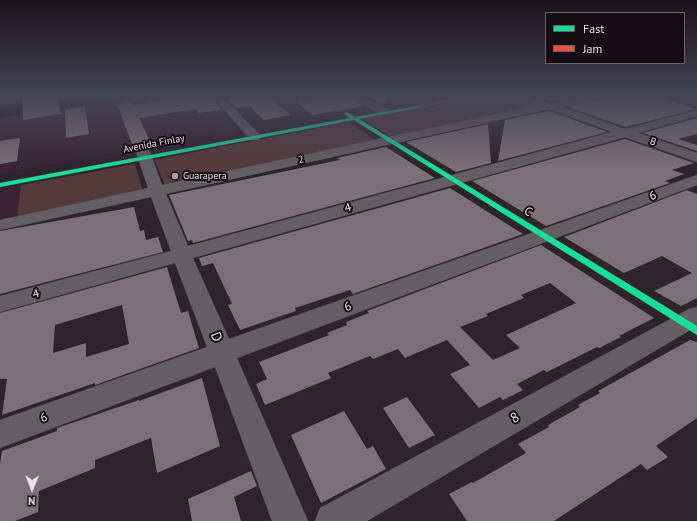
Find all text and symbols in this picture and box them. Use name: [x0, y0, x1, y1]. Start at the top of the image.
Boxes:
legend: [545, 12, 685, 64]
text: Fast: [583, 21, 604, 36]
text: Jam: [583, 41, 602, 56]
street label: Avenida Finlay: [122, 132, 186, 156]
street label: B: [648, 135, 658, 149]
street label: 2: [297, 154, 305, 166]
place label: Guarapera: [183, 170, 227, 182]
marker: Guarapera: [170, 171, 180, 181]
street label: 6: [647, 188, 659, 204]
street label: 4: [343, 200, 353, 216]
street label: C: [521, 204, 535, 220]
street label: 4: [31, 286, 41, 302]
street label: 6: [342, 299, 354, 315]
street label: D: [206, 330, 226, 344]
street label: 8: [507, 409, 523, 427]
street label: 6: [38, 410, 50, 426]
north arrow: [12, 469, 52, 509]
text: N: [28, 494, 36, 508]

